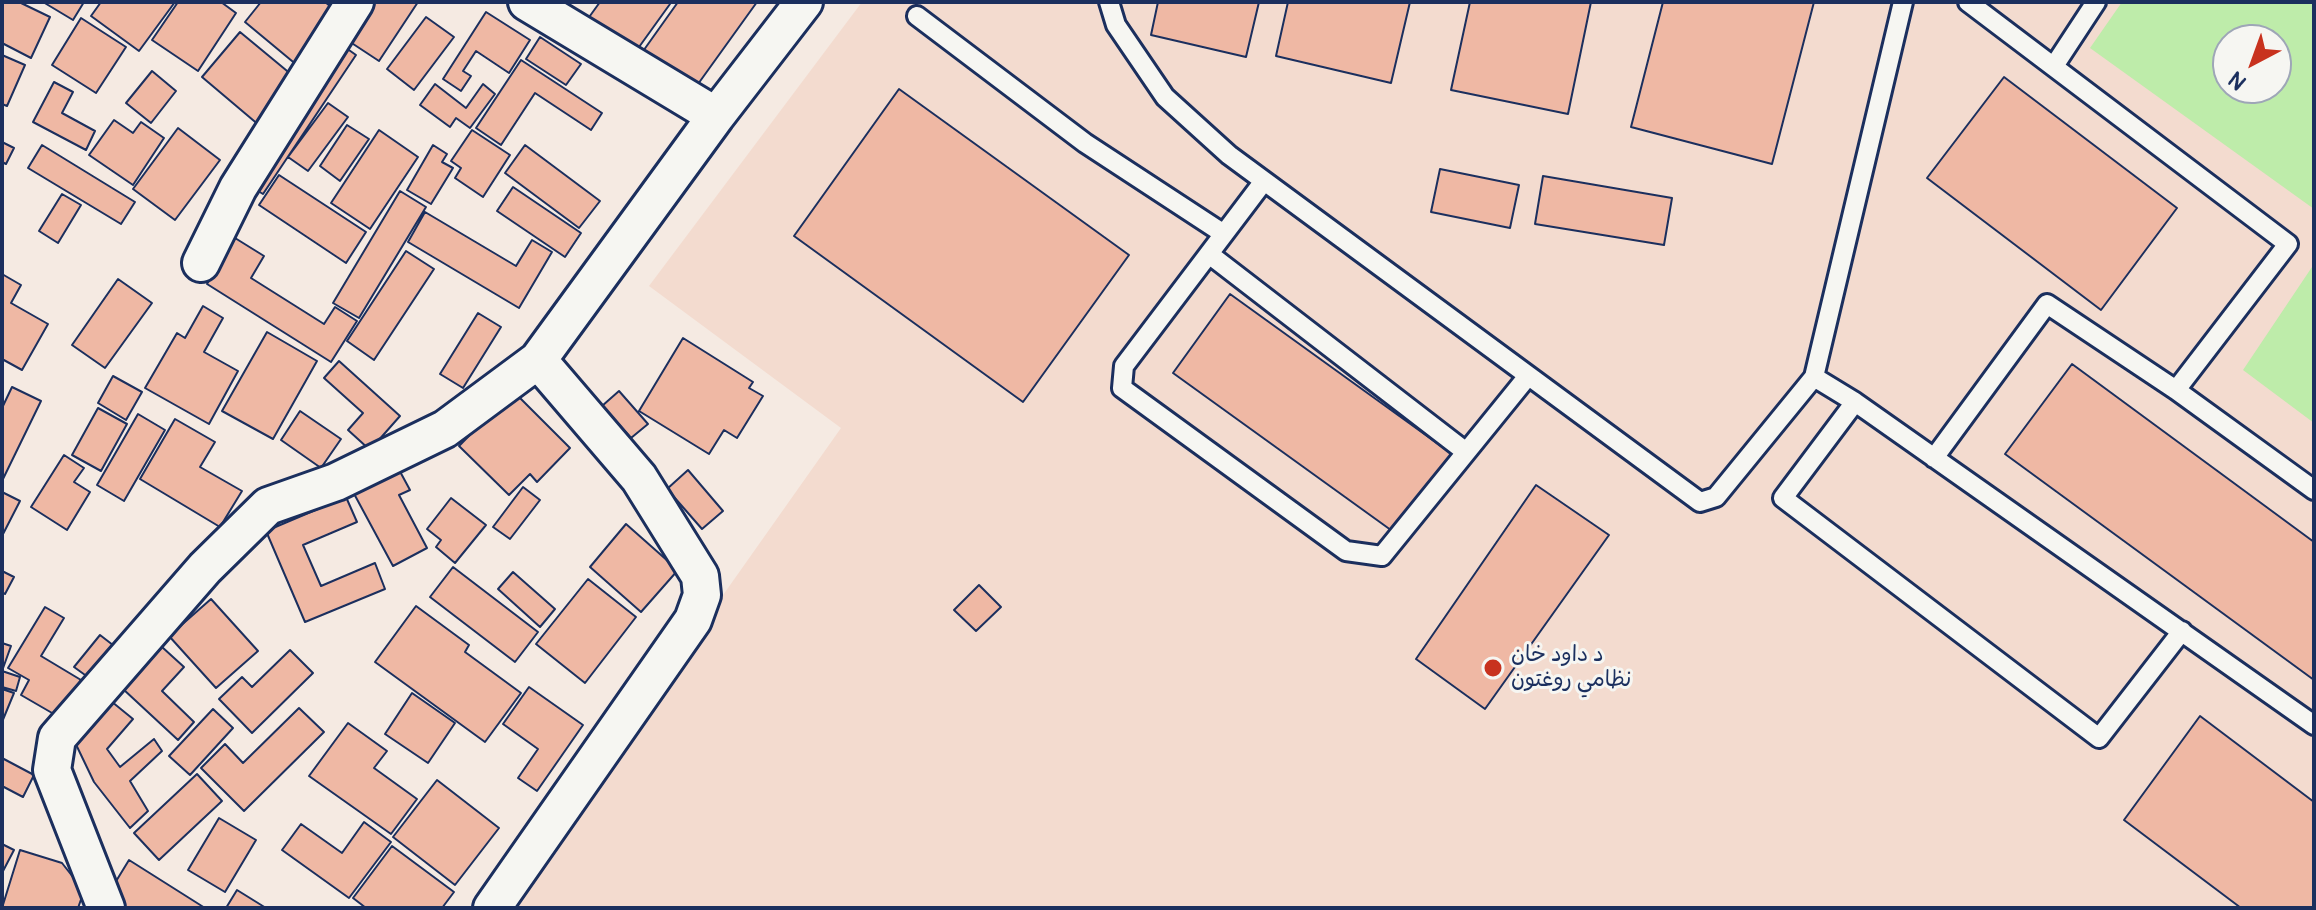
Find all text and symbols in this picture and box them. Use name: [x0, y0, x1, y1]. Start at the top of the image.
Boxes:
north arrow: [2212, 24, 2292, 104]
text: N: [2223, 65, 2252, 96]
place label: د داود خان نظامي روغتون: [1511, 642, 1631, 694]
marker: د داود خان نظامي روغتون: [1482, 657, 1504, 679]

